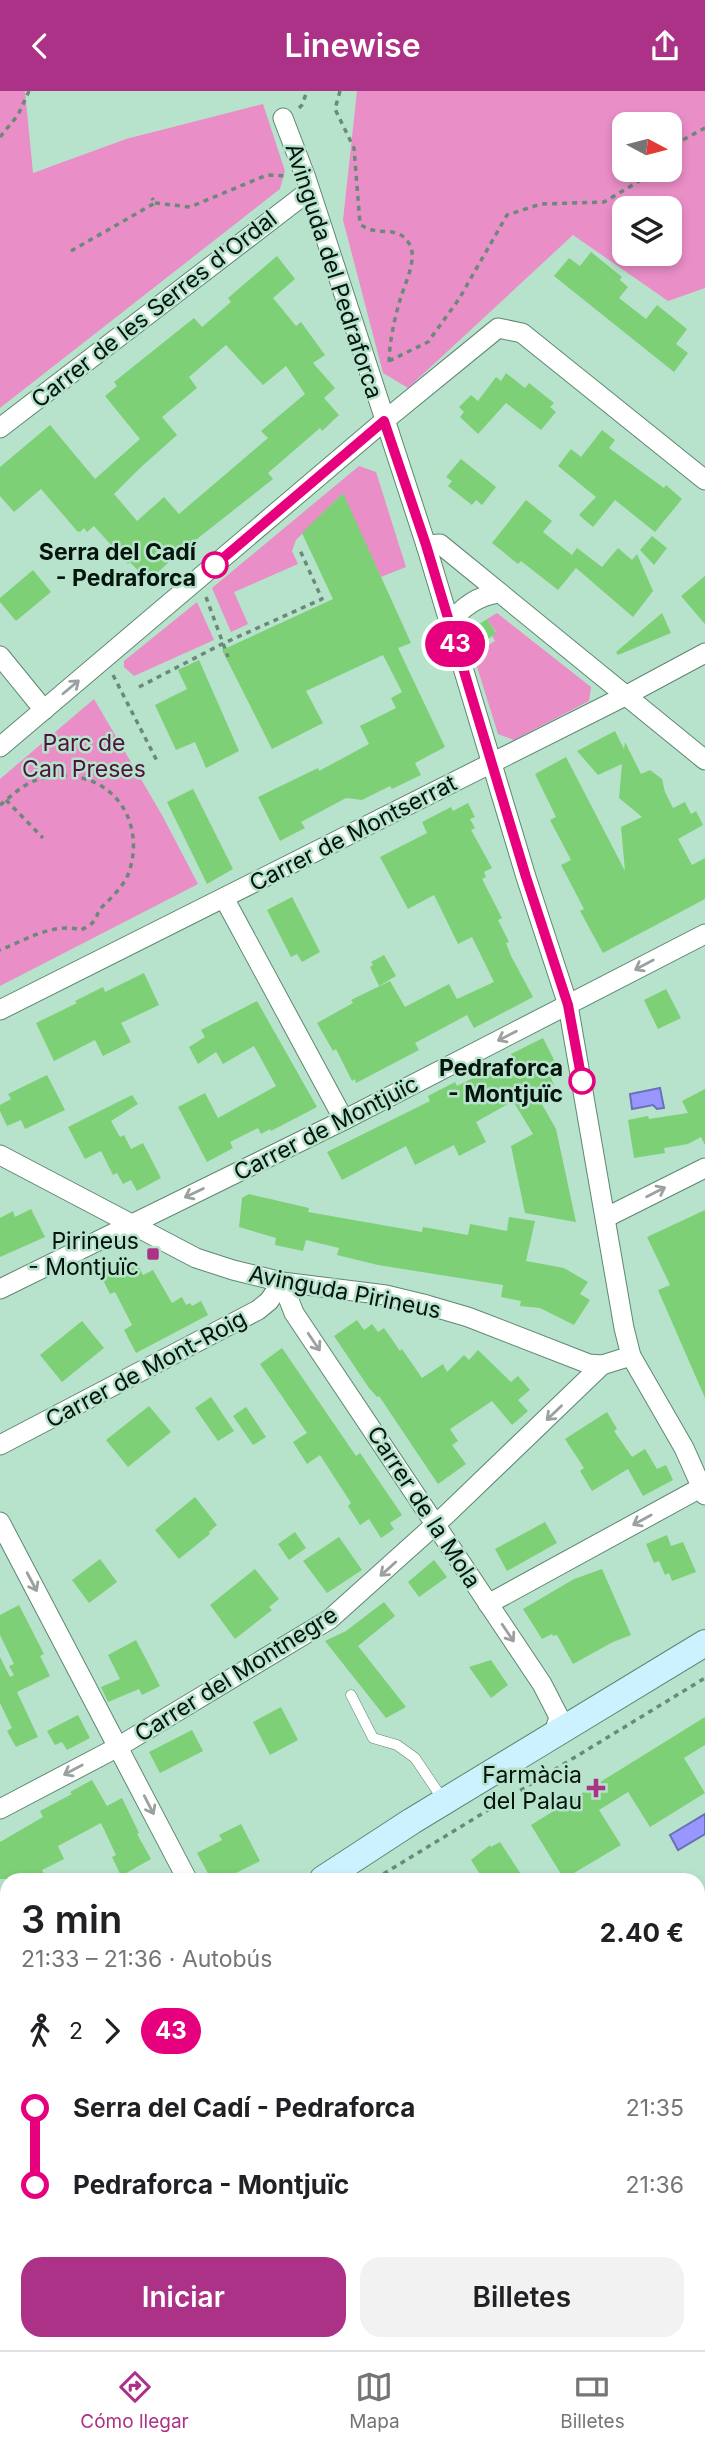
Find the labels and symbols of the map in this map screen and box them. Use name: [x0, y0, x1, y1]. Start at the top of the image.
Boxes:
north arrow: [612, 112, 682, 182]
street label: Avinguda del Pedraforca: [279, 140, 389, 402]
street label: Carrer de les Serres d'Ordal: [26, 204, 282, 414]
place label: Serra del Cadí - Pedraforca: [39, 538, 197, 592]
marker: Serra del Cadí - Pedraforca: [202, 552, 228, 578]
line badge: 43: [424, 621, 486, 667]
one-way arrow: [62, 679, 80, 695]
park label: Parc de Can Preses: [22, 729, 146, 783]
street label: Carrer de Montserrat: [245, 768, 462, 897]
one-way arrow: [635, 958, 655, 972]
one-way arrow: [497, 1030, 518, 1043]
place label: Pedraforca - Montjuïc: [439, 1054, 563, 1108]
marker: Pedraforca - Montjuïc: [569, 1068, 595, 1094]
street label: Carrer de Montjuïc: [229, 1069, 423, 1187]
one-way arrow: [645, 1185, 666, 1199]
one-way arrow: [184, 1187, 205, 1201]
place label: Pirineus - Montjuïc: [28, 1227, 139, 1281]
marker: Pirineus - Montjuïc: [145, 1246, 161, 1262]
street label: Avinguda Pirineus: [247, 1260, 443, 1324]
street label: Carrer de Mont-Roig: [41, 1304, 251, 1434]
one-way arrow: [307, 1332, 321, 1351]
one-way arrow: [546, 1405, 563, 1422]
street label: Carrer de la Mola: [361, 1421, 487, 1593]
one-way arrow: [632, 1513, 652, 1527]
one-way arrow: [379, 1561, 397, 1577]
one-way arrow: [25, 1571, 39, 1592]
street label: Carrer del Montnegre: [130, 1600, 342, 1748]
one-way arrow: [501, 1623, 515, 1642]
place label: Farmàcia del Palau: [482, 1761, 582, 1815]
one-way arrow: [63, 1764, 84, 1778]
marker: Farmàcia del Palau: [588, 1780, 604, 1796]
one-way arrow: [142, 1794, 156, 1815]

